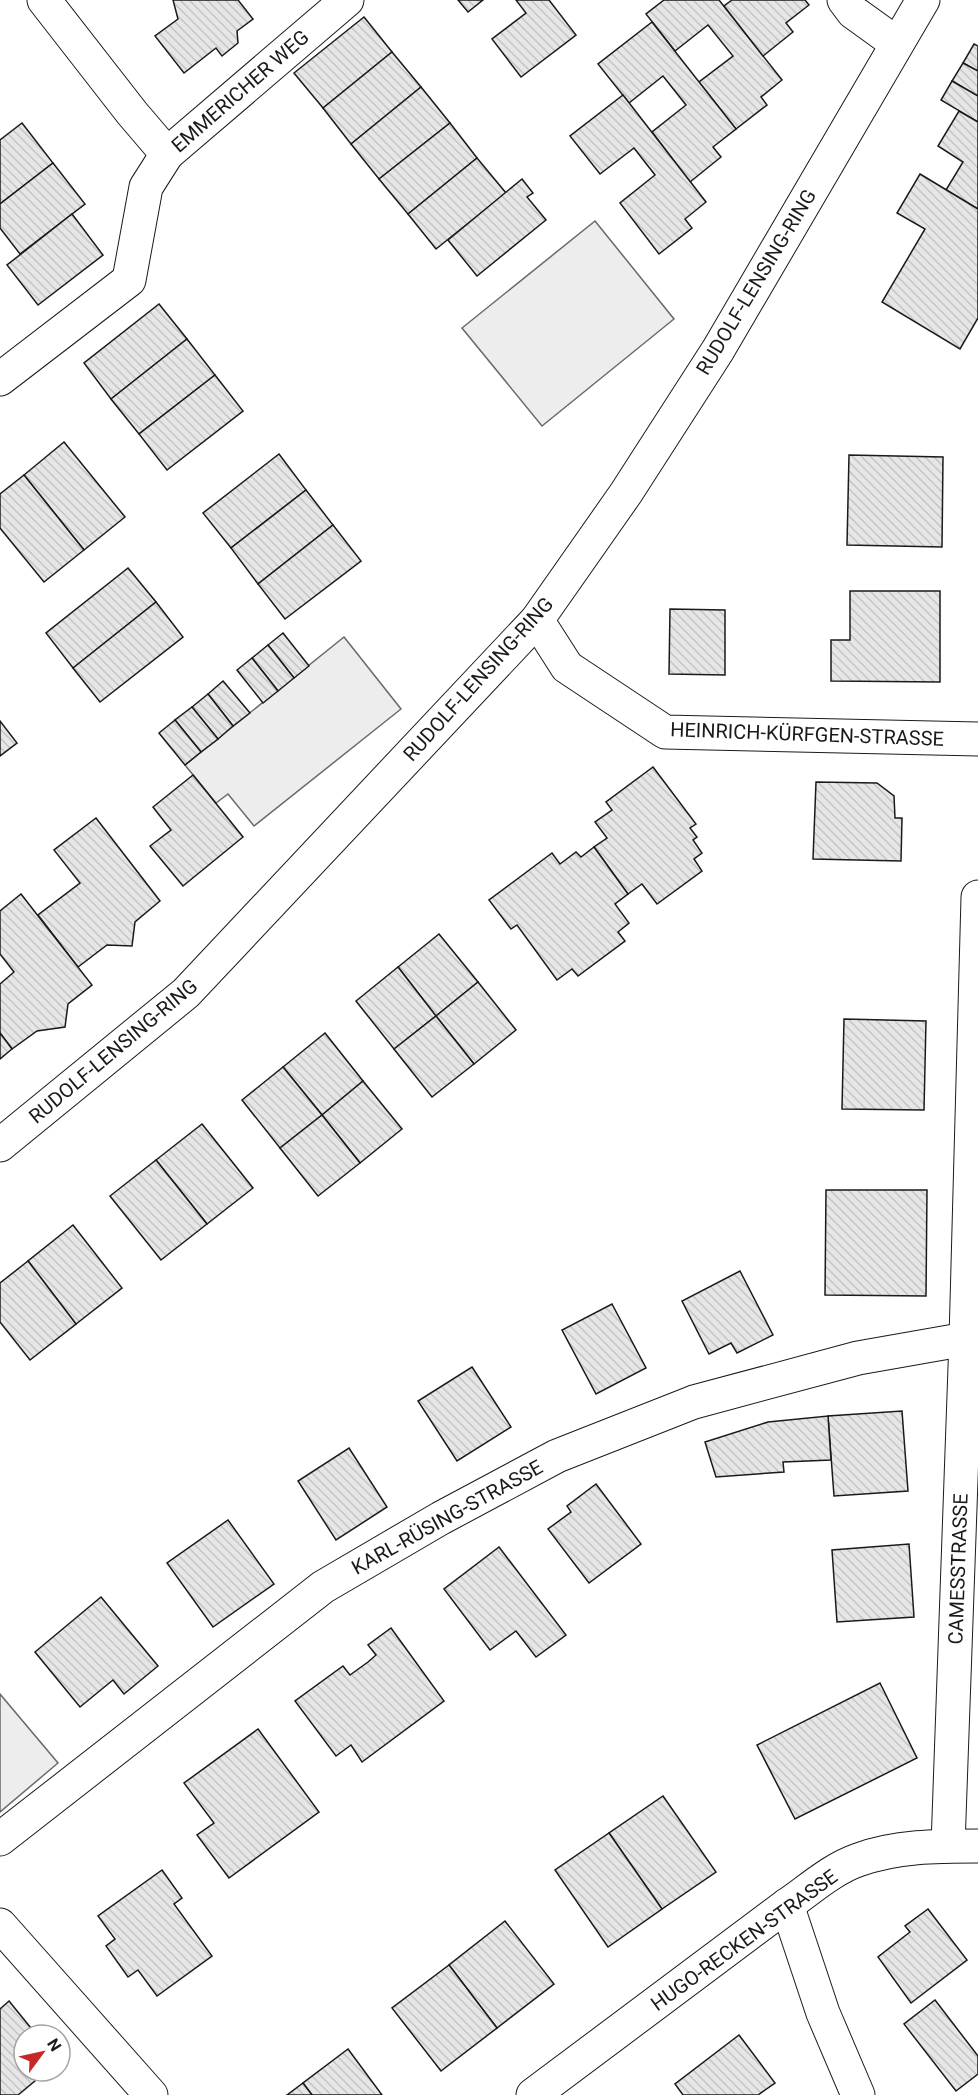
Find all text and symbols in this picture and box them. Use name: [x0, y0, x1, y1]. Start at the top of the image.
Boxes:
street label: EMMERICHER WEG: [166, 25, 314, 157]
street label: RUDOLF-LENSING-RING: [691, 185, 821, 379]
street label: RUDOLF-LENSING-RING: [398, 592, 558, 766]
street label: HEINRICH-KÜRFGEN-STRASSE: [670, 717, 944, 751]
street label: RUDOLF-LENSING-RING: [24, 974, 202, 1128]
street label: KARL-RÜSING-STRASSE: [347, 1454, 547, 1580]
street label: CAMESSTRASSE: [943, 1493, 973, 1645]
street label: HUGO-RECKEN-STRASSE: [646, 1864, 842, 2016]
north arrow: [12, 2023, 72, 2083]
text: N: [43, 2035, 65, 2055]

